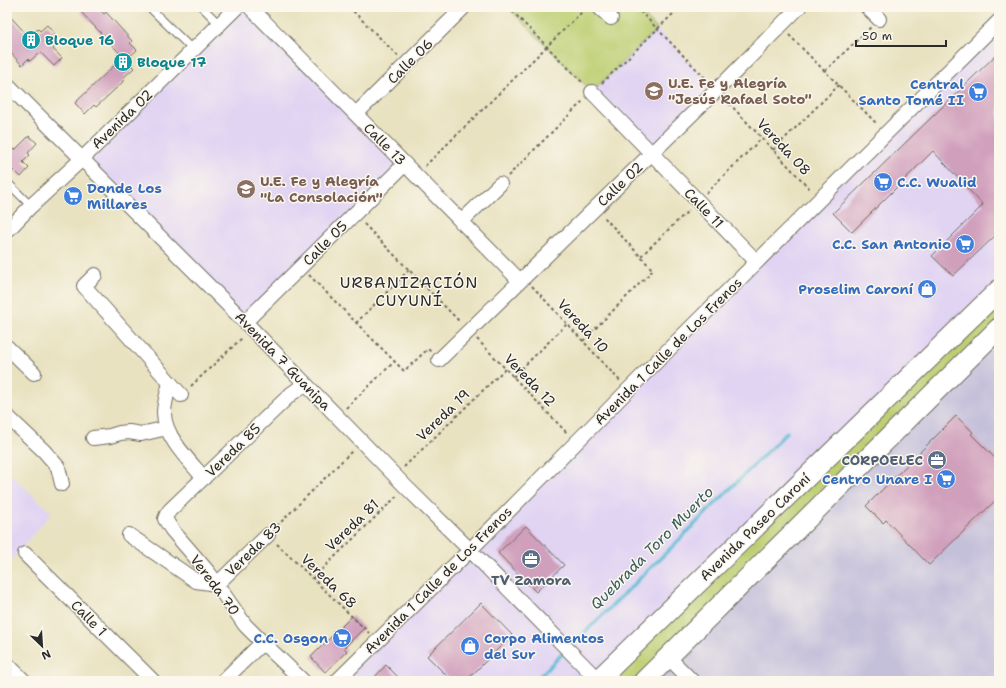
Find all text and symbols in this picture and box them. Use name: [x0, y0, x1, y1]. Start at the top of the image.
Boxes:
scale bar: [856, 22, 946, 48]
text: 50 m: [862, 28, 892, 44]
building icon: Bloque 16: [20, 29, 42, 51]
place label: Bloque 16: [45, 31, 114, 49]
street label: Calle 06: [383, 34, 437, 88]
building icon: Bloque 17: [112, 51, 134, 73]
place label: Bloque 17: [137, 53, 207, 71]
place label: U.E. Fe y Alegría "Jesús Rafael Soto": [668, 74, 812, 108]
place label: Central Santo Tomé II: [858, 75, 964, 109]
school or university icon: U.E. Fe y Alegría "Jesús Rafael Soto": [643, 80, 665, 102]
supermarket icon: Central Santo Tomé II: [967, 81, 989, 103]
street label: Avenida 02: [88, 85, 156, 153]
street label: Vereda 08: [753, 115, 815, 179]
street label: Calle 13: [360, 119, 410, 169]
street label: Calle 02: [593, 158, 647, 210]
supermarket icon: C.C. Wualid: [872, 171, 894, 193]
place label: U.E. Fe y Alegría "La Consolación": [260, 172, 383, 206]
place label: C.C. Wualid: [897, 173, 977, 191]
school or university icon: U.E. Fe y Alegría "La Consolación": [235, 178, 257, 200]
place label: Donde Los Millares: [87, 179, 162, 213]
street label: Calle 11: [680, 184, 728, 232]
supermarket icon: Donde Los Millares: [62, 185, 84, 207]
street label: Calle 05: [299, 217, 351, 269]
supermarket icon: C.C. San Antonio: [954, 233, 976, 255]
place label: C.C. San Antonio: [832, 235, 951, 253]
district label: URBANIZACIÓN CUYUNÍ: [340, 272, 478, 311]
street label: Avenida 1 Calle de Los Frenos: [590, 273, 746, 429]
shop icon: Proselim Caroní: [916, 278, 938, 300]
place label: Proselim Caroní: [798, 280, 914, 298]
street label: Vereda 10: [553, 295, 613, 357]
street label: Avenida 7 Guanipa: [231, 308, 335, 414]
street label: Vereda 12: [500, 350, 560, 410]
street label: Vereda 19: [413, 385, 473, 445]
street label: Vereda 85: [202, 419, 264, 481]
office icon: CORPOELEC: [926, 449, 948, 471]
place label: CORPOELEC: [842, 451, 923, 469]
supermarket icon: Centro Unare I: [935, 468, 957, 490]
street label: Avenida Paseo Caroní: [696, 469, 814, 585]
place label: Centro Unare I: [822, 470, 932, 488]
water label: Quebrada Toro Muerto: [586, 482, 718, 614]
street label: Vereda 81: [322, 495, 382, 555]
street label: Avenida 1 Calle de Los Frenos: [360, 502, 516, 658]
street label: Vereda 83: [221, 518, 285, 580]
office icon: TV Zamora: [520, 548, 542, 570]
street label: Vereda 68: [297, 550, 361, 612]
street label: Vereda 70: [186, 551, 244, 619]
place label: TV Zamora: [491, 571, 571, 589]
street label: Calle 1: [67, 596, 111, 640]
north arrow: [22, 626, 62, 666]
supermarket icon: C.C. Osgon: [331, 627, 353, 649]
place label: C.C. Osgon: [254, 629, 328, 647]
place label: Corpo Alimentos del Sur: [484, 629, 604, 663]
shop icon: Corpo Alimentos del Sur: [459, 635, 481, 657]
text: N: [39, 646, 53, 663]

